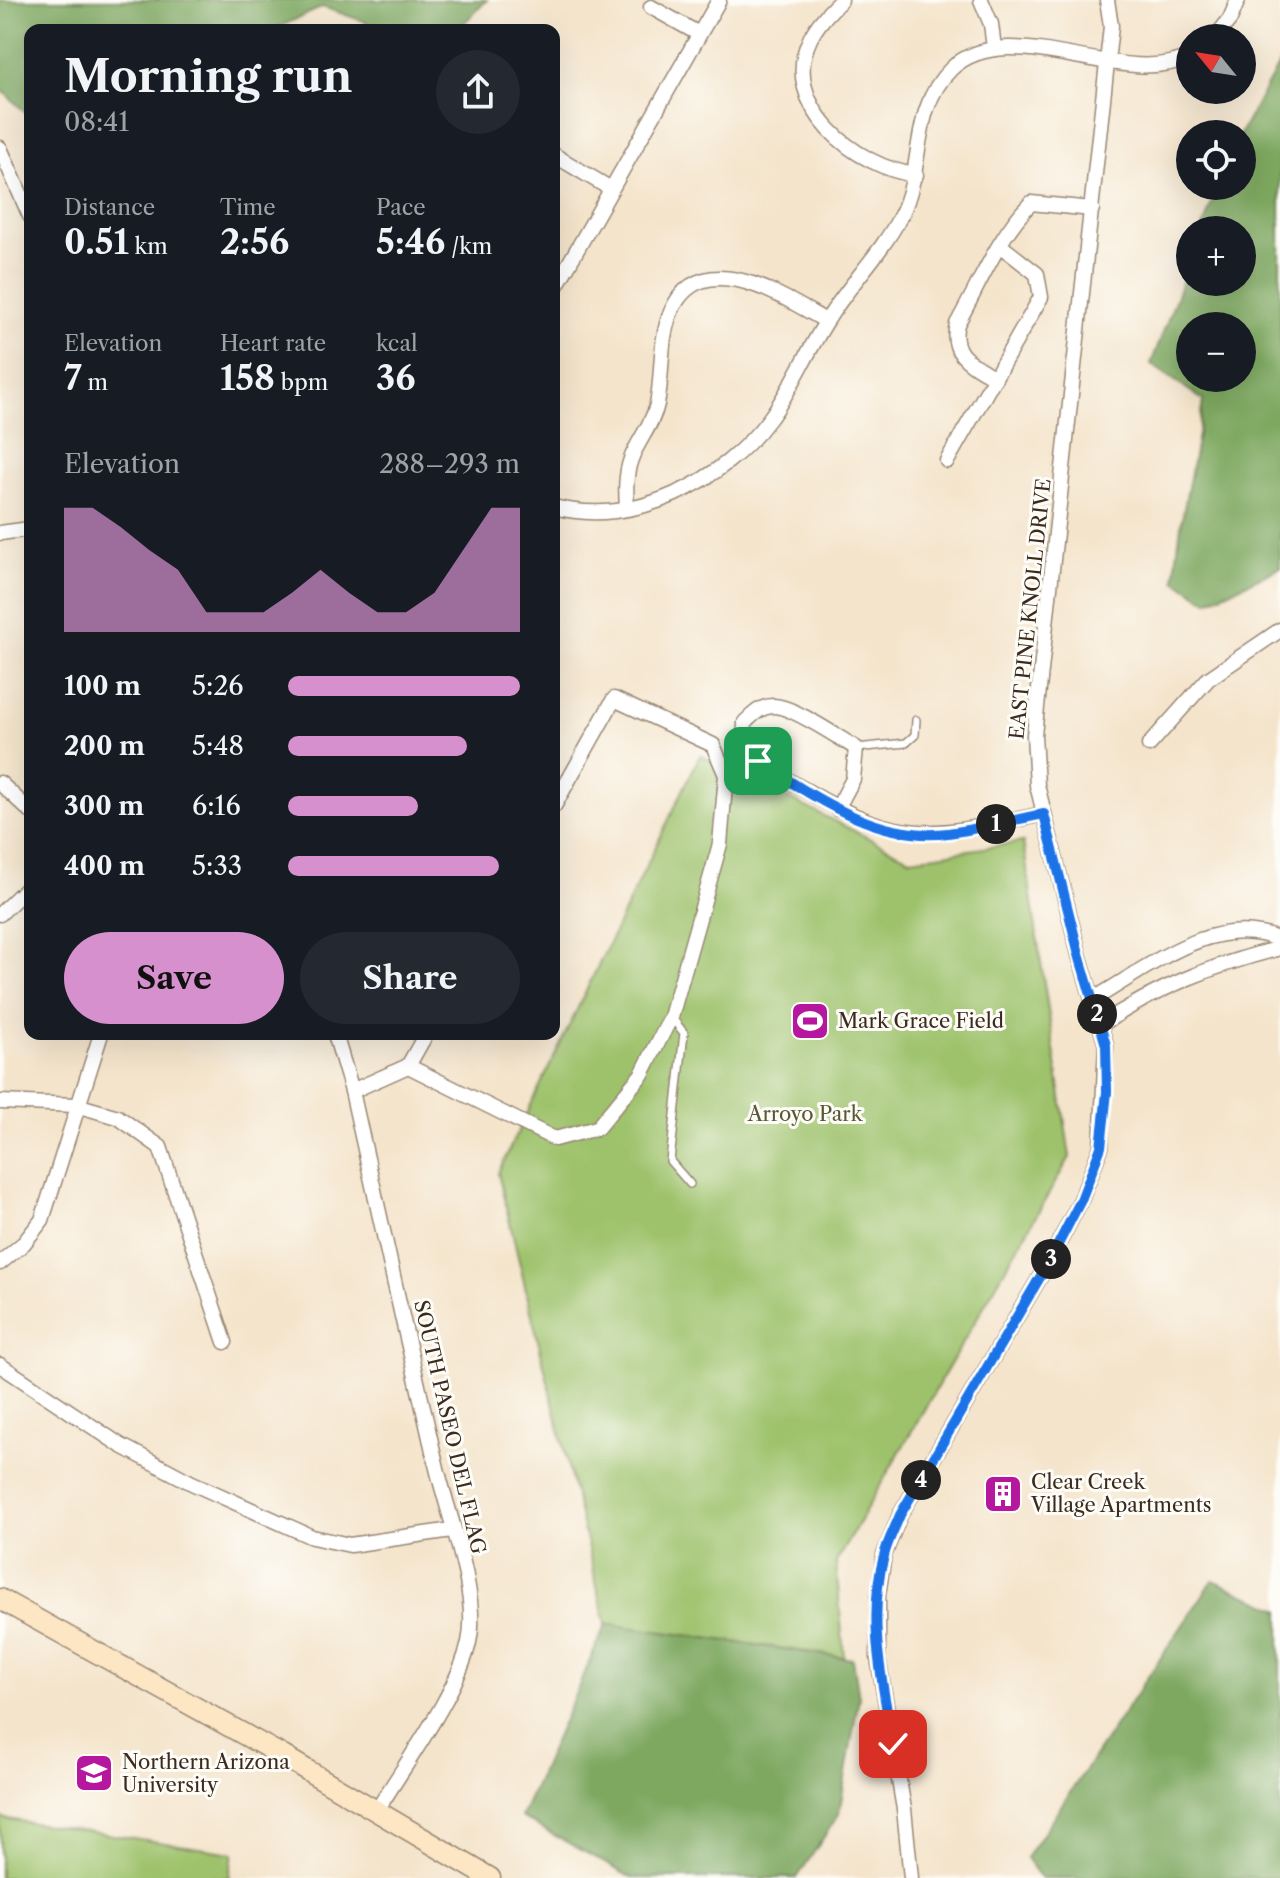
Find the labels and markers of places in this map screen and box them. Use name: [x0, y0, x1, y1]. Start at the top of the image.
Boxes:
pin: [724, 727, 792, 795]
pin: 1: [976, 804, 1016, 844]
pin: 2: [1077, 994, 1117, 1034]
sports icon: Mark Grace Field: [789, 1000, 831, 1042]
place label: Mark Grace Field: [838, 1009, 1004, 1033]
pin: 3: [1031, 1239, 1071, 1279]
pin: 4: [901, 1460, 941, 1500]
place label: Clear Creek Village Apartments: [1030, 1470, 1211, 1517]
building icon: Clear Creek Village Apartments: [982, 1473, 1024, 1515]
pin: [859, 1710, 927, 1778]
place label: Northern Arizona University: [122, 1750, 290, 1797]
school or university icon: Northern Arizona University: [73, 1752, 115, 1794]

